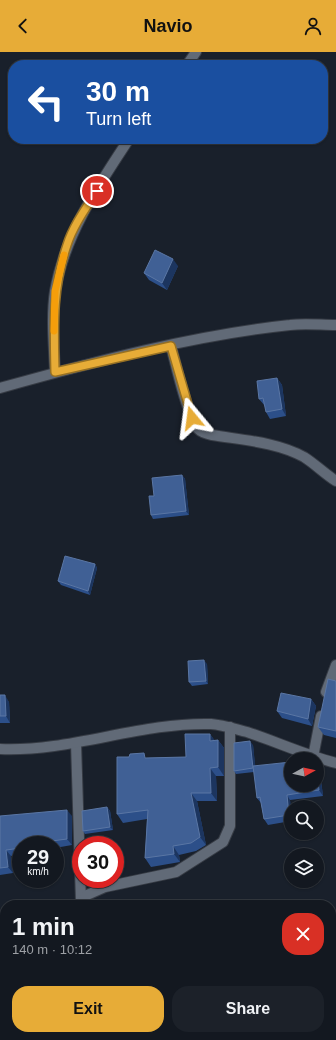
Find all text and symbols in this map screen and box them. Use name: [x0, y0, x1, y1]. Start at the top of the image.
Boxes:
icon: back: [12, 15, 34, 37]
icon: person: [302, 15, 324, 37]
text: Navio: [143, 16, 193, 36]
icon: left: [20, 76, 72, 128]
text: 30 m: [86, 76, 150, 107]
text: Turn left: [86, 109, 151, 129]
pin: [80, 174, 114, 208]
icon: arrive: [86, 180, 108, 202]
position arrow: [171, 397, 213, 439]
north arrow: [284, 752, 324, 792]
map controls: [284, 752, 324, 888]
button: search: [284, 800, 324, 840]
speed limit sign: 30: [72, 836, 124, 888]
text: 29: [27, 846, 49, 868]
button: layers: [284, 848, 324, 888]
text: km/h: [27, 866, 49, 877]
text: 1 min: [12, 913, 75, 940]
button: close: [282, 913, 324, 955]
text: 140 m · 10:12: [12, 942, 92, 957]
button: Exit: [12, 986, 164, 1032]
button: Share: [172, 986, 324, 1032]

